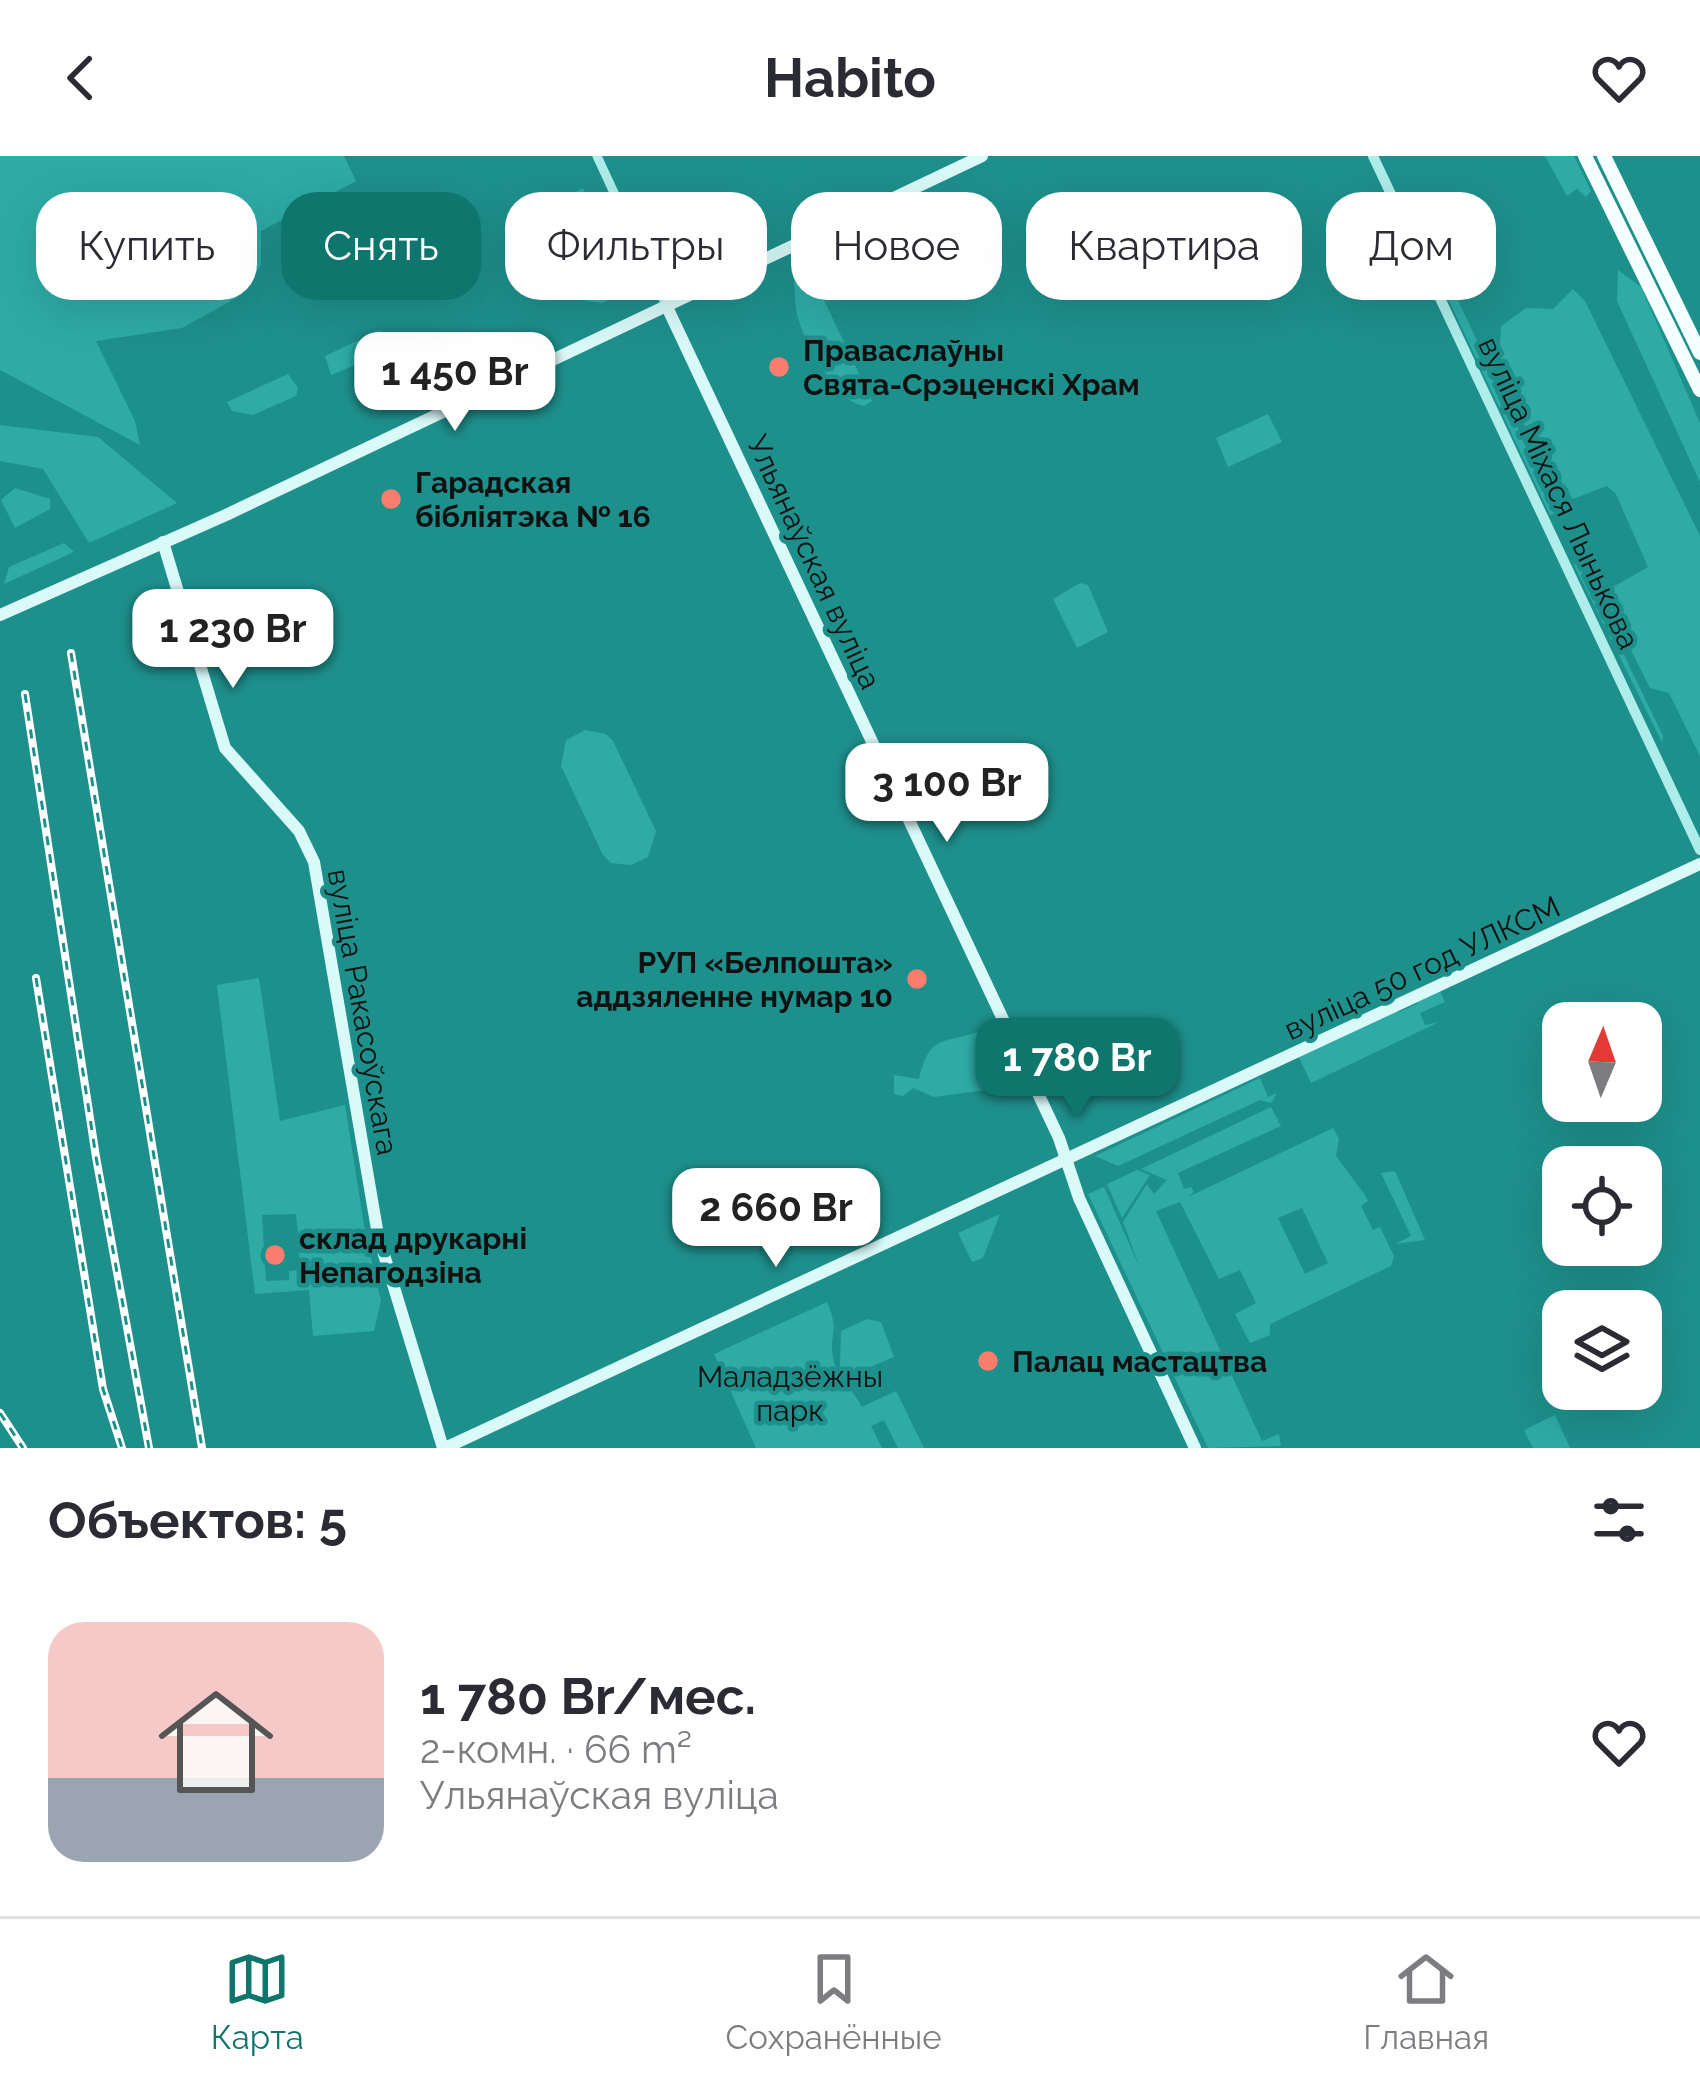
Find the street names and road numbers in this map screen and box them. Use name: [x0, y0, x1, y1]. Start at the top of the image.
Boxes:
street label: вуліца Міхася Лынькова: [1471, 331, 1647, 655]
street label: Ульянаўская вуліца: [740, 430, 888, 694]
street label: вуліца Ракасоўскага: [321, 866, 405, 1158]
street label: вуліца 50 год УЛКСМ: [1279, 889, 1565, 1047]

